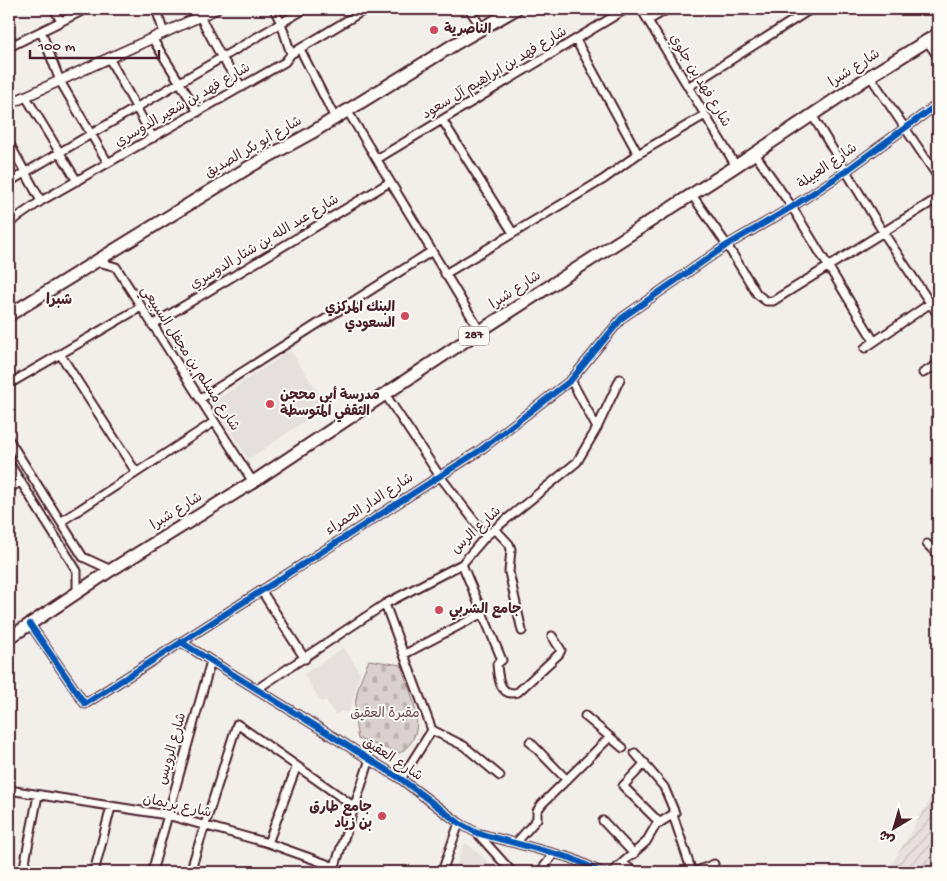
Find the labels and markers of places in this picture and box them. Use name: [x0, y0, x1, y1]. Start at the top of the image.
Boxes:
place label: الناصرية: [444, 22, 492, 39]
marker: الناصرية: [428, 24, 440, 36]
place label: البنك المركزي السعودي: [325, 300, 395, 333]
marker: البنك المركزي السعودي: [399, 310, 411, 322]
place label: مدرسة أبي محجن الثقفي المتوسطة: [280, 385, 380, 423]
marker: مدرسة أبي محجن الثقفي المتوسطة: [264, 398, 276, 410]
place label: جامع الشربي: [449, 602, 521, 621]
marker: جامع الشربي: [433, 604, 445, 616]
place label: جامع طارق بن زياد: [309, 800, 372, 833]
marker: جامع طارق بن زياد: [376, 810, 388, 822]

